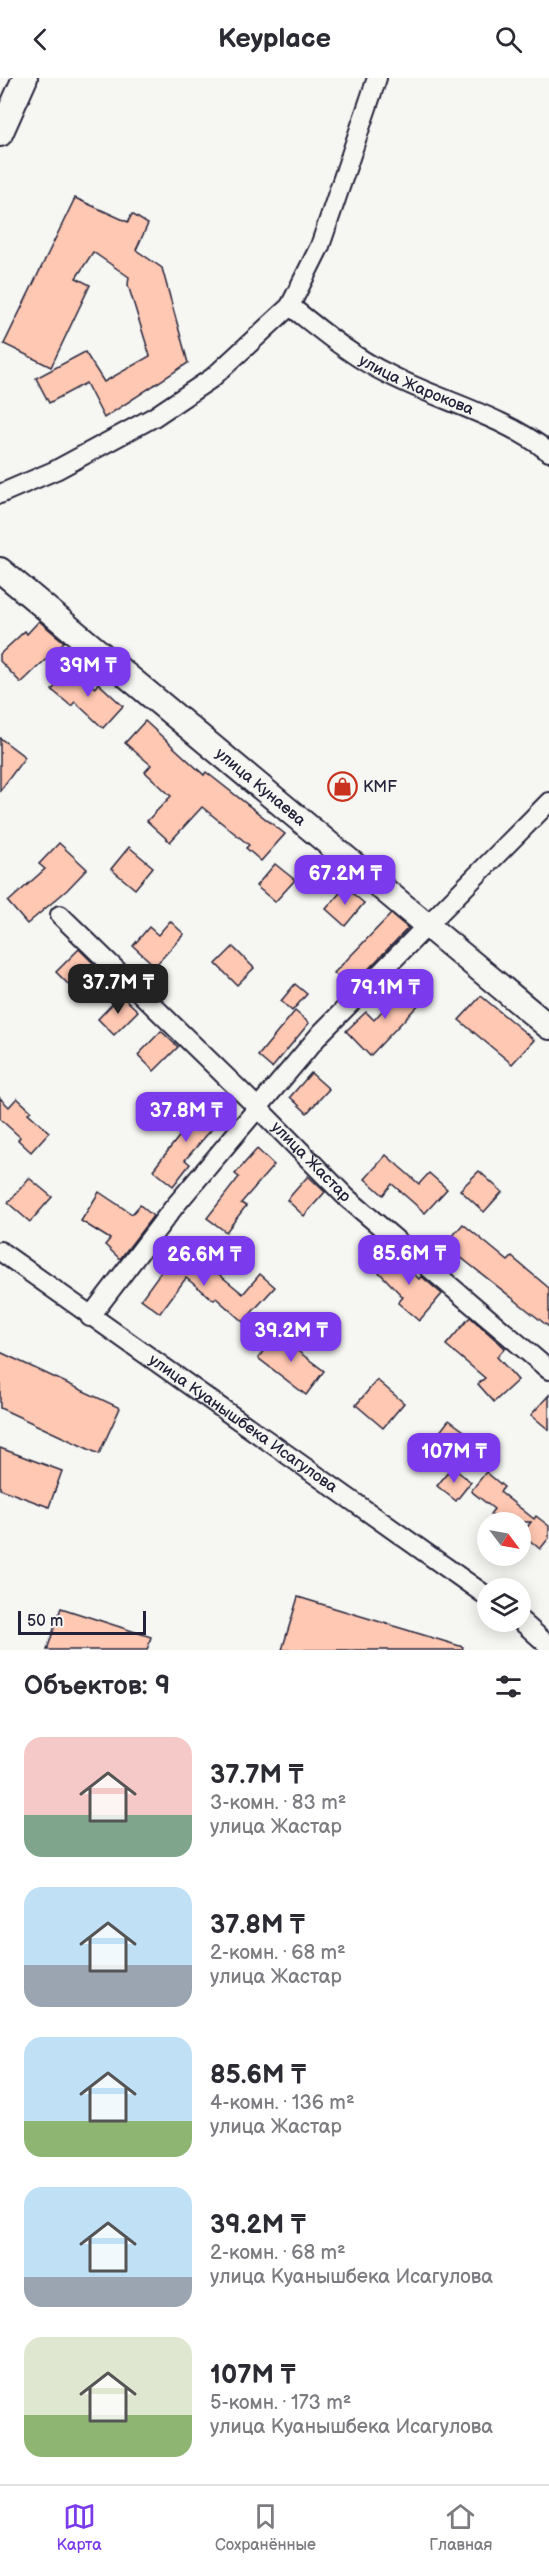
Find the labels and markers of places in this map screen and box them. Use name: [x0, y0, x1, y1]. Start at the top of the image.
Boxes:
pin: 39M ₸: [46, 647, 130, 698]
shop icon: KMF: [326, 771, 358, 803]
place label: KMF: [363, 778, 397, 797]
pin: 67.2M ₸: [290, 855, 400, 906]
pin: 37.7M ₸: [63, 964, 173, 1015]
pin: 79.1M ₸: [330, 969, 440, 1020]
pin: 37.8M ₸: [131, 1092, 241, 1143]
pin: 85.6M ₸: [354, 1235, 464, 1286]
pin: 26.6M ₸: [149, 1236, 259, 1287]
pin: 39.2M ₸: [236, 1312, 346, 1363]
pin: 107M ₸: [405, 1433, 503, 1484]

